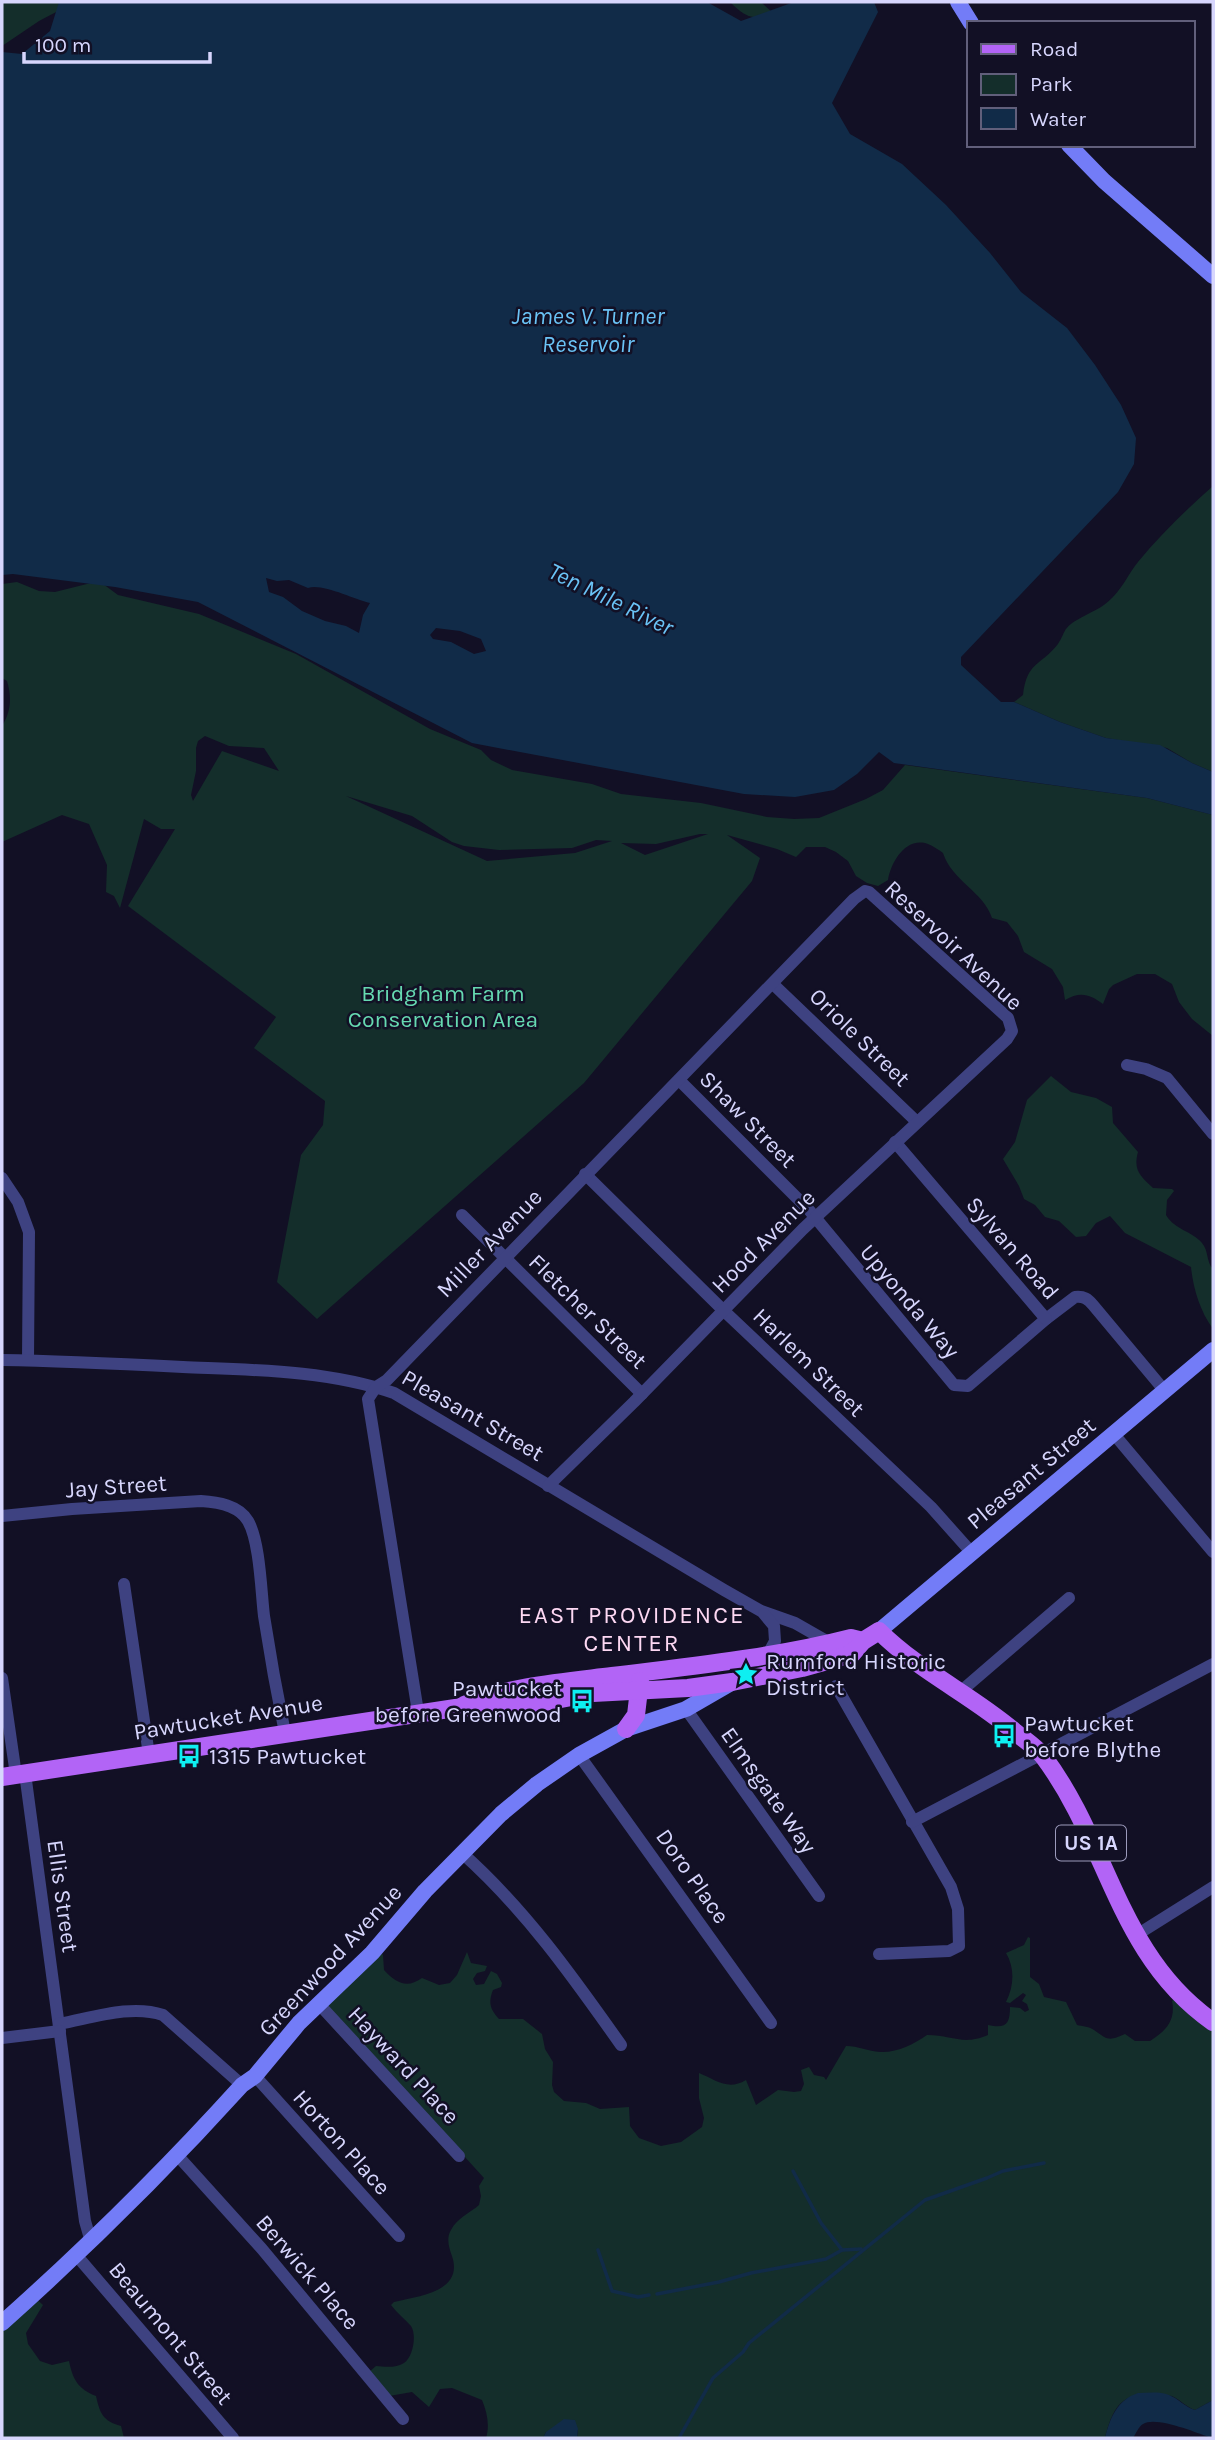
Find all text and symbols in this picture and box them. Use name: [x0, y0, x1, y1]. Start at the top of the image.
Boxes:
scale bar: [24, 21, 210, 65]
legend: [967, 21, 1194, 147]
text: 100 m: [35, 33, 92, 57]
text: Road: [1030, 37, 1078, 61]
text: Park: [1030, 72, 1073, 96]
text: Water: [1030, 107, 1086, 131]
water label: James V. Turner Reservoir: [512, 302, 665, 358]
water label: Ten Mile River: [544, 557, 679, 642]
street label: Reservoir Avenue: [879, 875, 1028, 1016]
park label: Bridgham Farm Conservation Area: [348, 980, 538, 1033]
street label: Oriole Street: [804, 983, 916, 1092]
street label: Shaw Street: [694, 1065, 802, 1174]
street label: Miller Avenue: [431, 1183, 548, 1303]
street label: Hood Avenue: [706, 1184, 821, 1299]
street label: Sylvan Road: [961, 1191, 1065, 1305]
street label: Upyonda Way: [854, 1239, 965, 1364]
street label: Fletcher Street: [523, 1248, 652, 1375]
street label: Harlem Street: [747, 1302, 870, 1423]
street label: Pleasant Street: [397, 1364, 549, 1467]
street label: Pleasant Street: [962, 1412, 1101, 1535]
street label: Jay Street: [65, 1469, 168, 1503]
district label: EAST PROVIDENCE CENTER: [519, 1601, 745, 1657]
place label: Rumford Historic District: [766, 1648, 946, 1701]
place icon: Rumford Historic District: [732, 1660, 760, 1688]
place label: Pawtucket before Greenwood: [374, 1675, 562, 1728]
bus stop icon: Pawtucket before Greenwood: [568, 1687, 596, 1715]
street label: Pawtucket Avenue: [132, 1689, 325, 1746]
place label: Pawtucket before Blythe: [1024, 1710, 1161, 1763]
street label: Elmsgate Way: [715, 1722, 822, 1859]
bus stop icon: Pawtucket before Blythe: [990, 1722, 1018, 1750]
bus stop icon: 1315 Pawtucket: [175, 1742, 203, 1770]
place label: 1315 Pawtucket: [209, 1743, 366, 1770]
street label: Doro Place: [650, 1824, 735, 1929]
road number: US 1A: [1056, 1826, 1126, 1860]
street label: Ellis Street: [41, 1838, 84, 1954]
street label: Greenwood Avenue: [253, 1879, 407, 2042]
street label: Hayward Place: [342, 2001, 465, 2130]
street label: Horton Place: [287, 2084, 396, 2201]
street label: Berwick Place: [250, 2209, 365, 2335]
street label: Beaumont Street: [103, 2257, 238, 2410]

